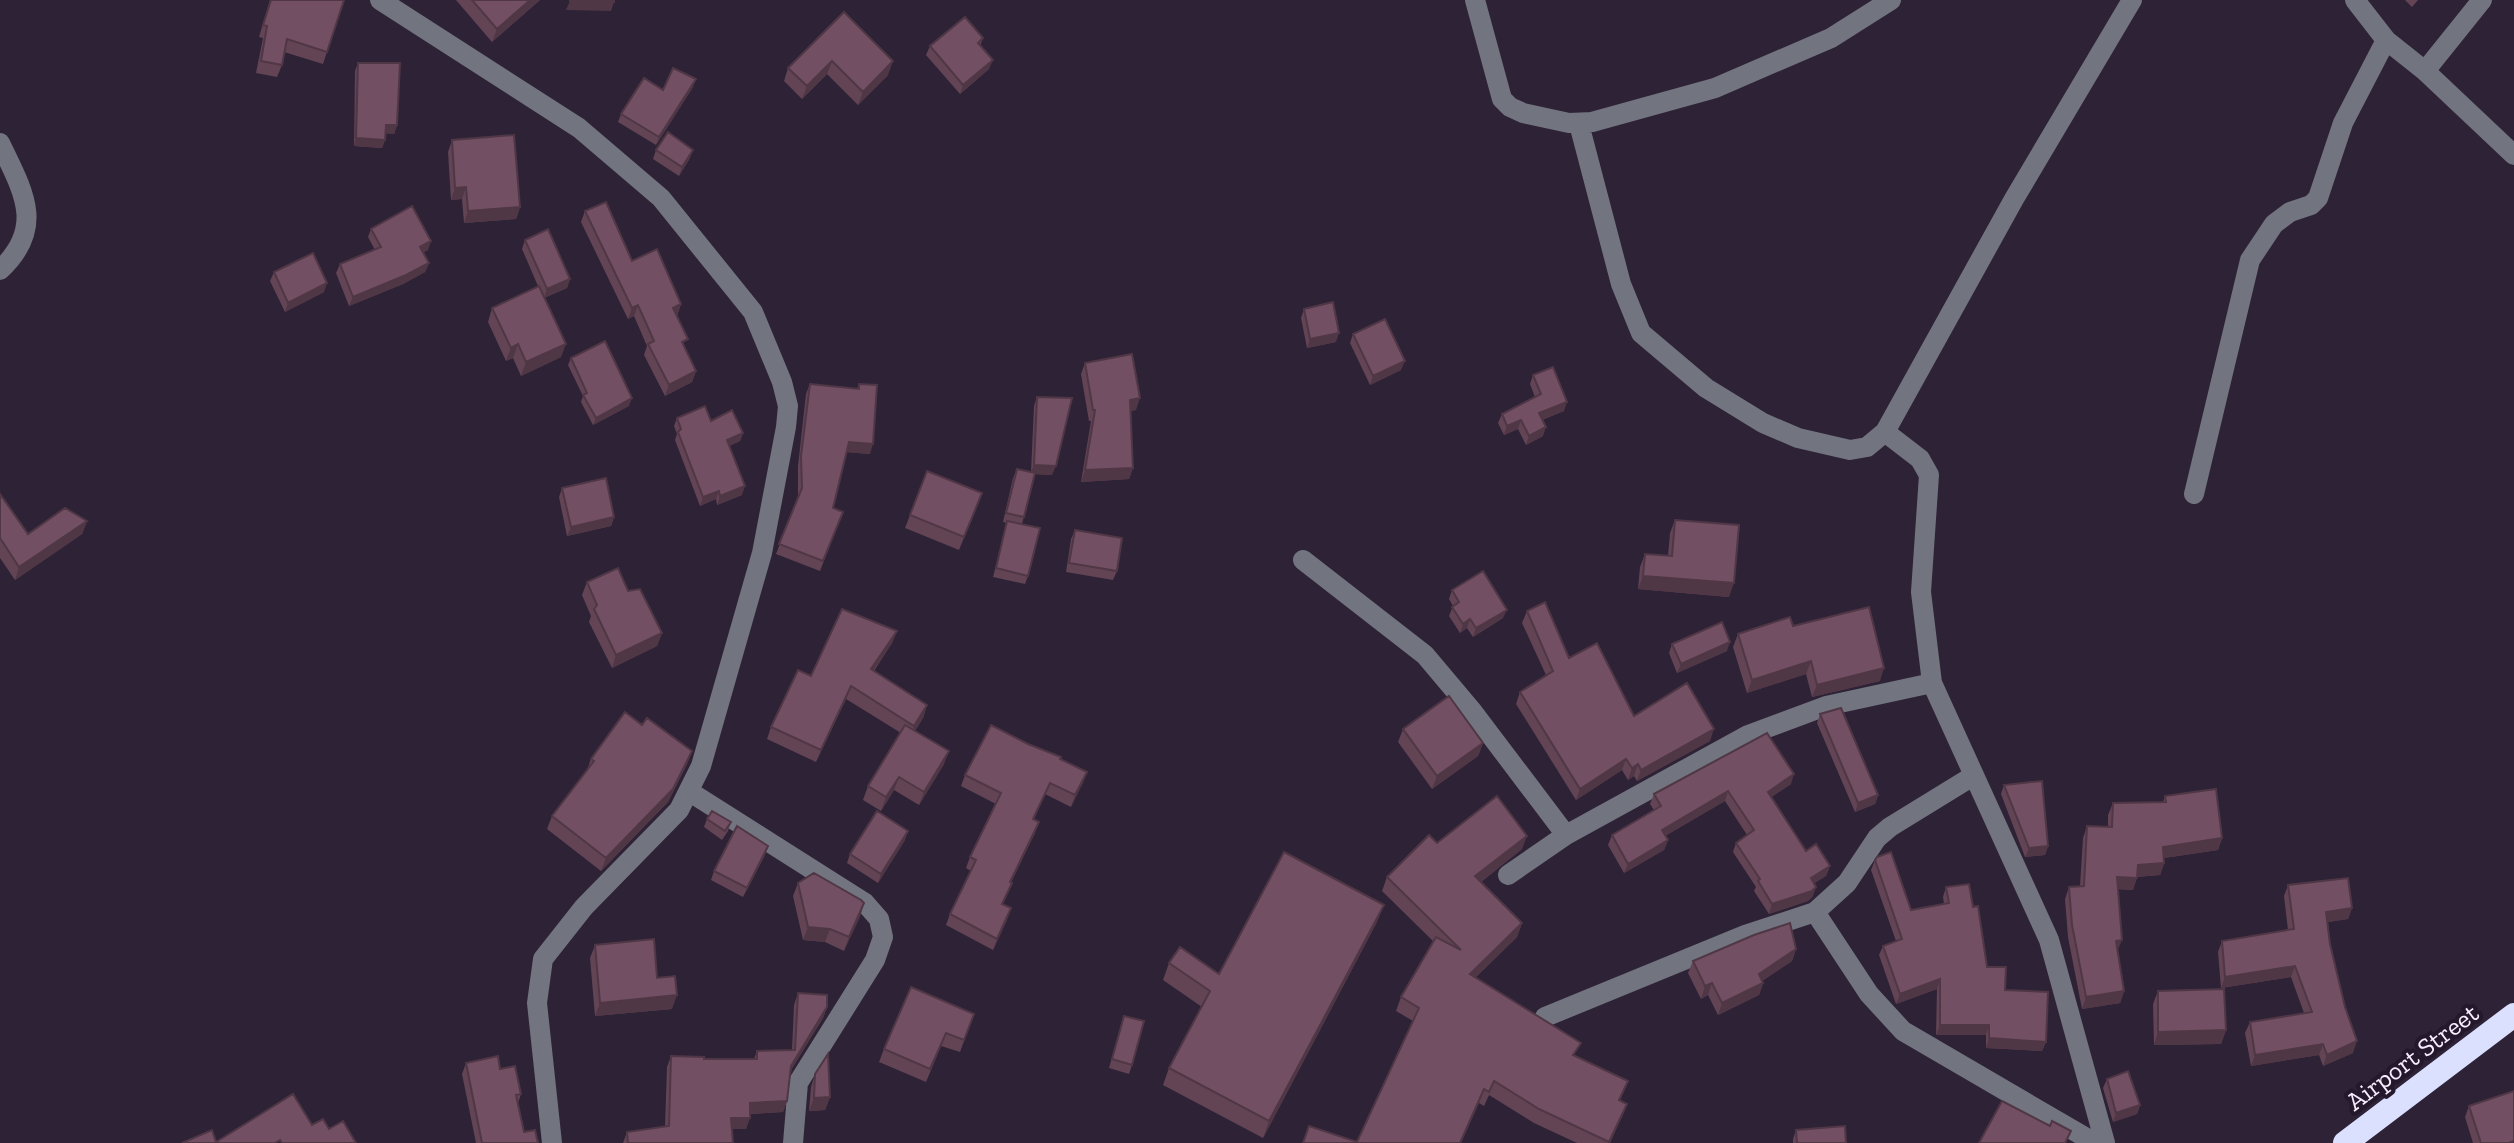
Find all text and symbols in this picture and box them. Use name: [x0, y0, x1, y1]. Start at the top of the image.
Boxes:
street label: Airport Street: [2339, 997, 2485, 1117]

